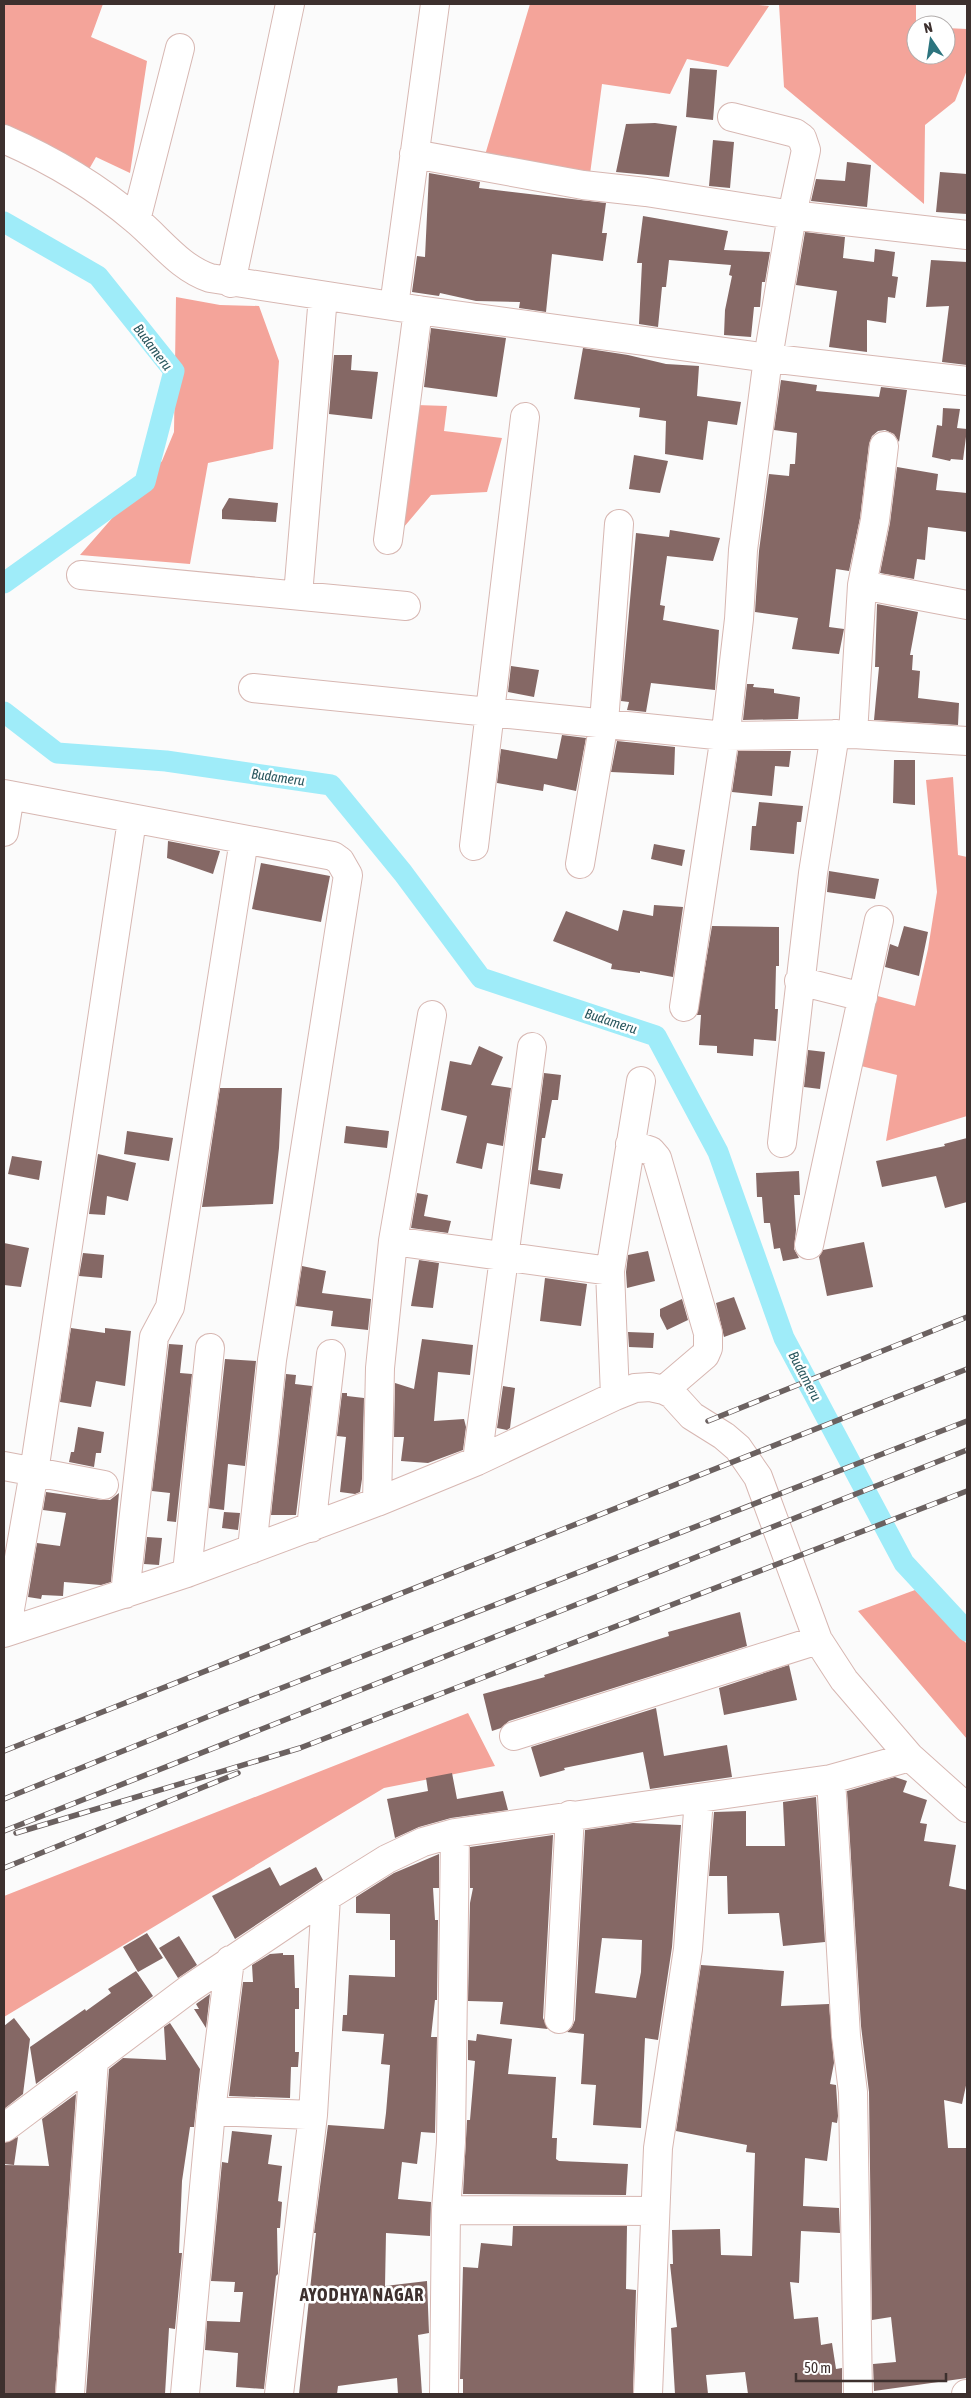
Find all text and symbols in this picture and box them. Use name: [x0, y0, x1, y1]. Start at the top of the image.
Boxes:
north arrow: [906, 15, 956, 65]
text: N: [922, 19, 934, 36]
water label: Budameru: [130, 321, 176, 374]
water label: Budameru: [250, 765, 306, 789]
water label: Budameru: [583, 1005, 639, 1037]
water label: Budameru: [785, 1348, 825, 1404]
district label: AYODHYA NAGAR: [299, 2284, 424, 2305]
scale bar: [796, 2350, 946, 2382]
text: 50 m: [804, 2359, 831, 2376]

